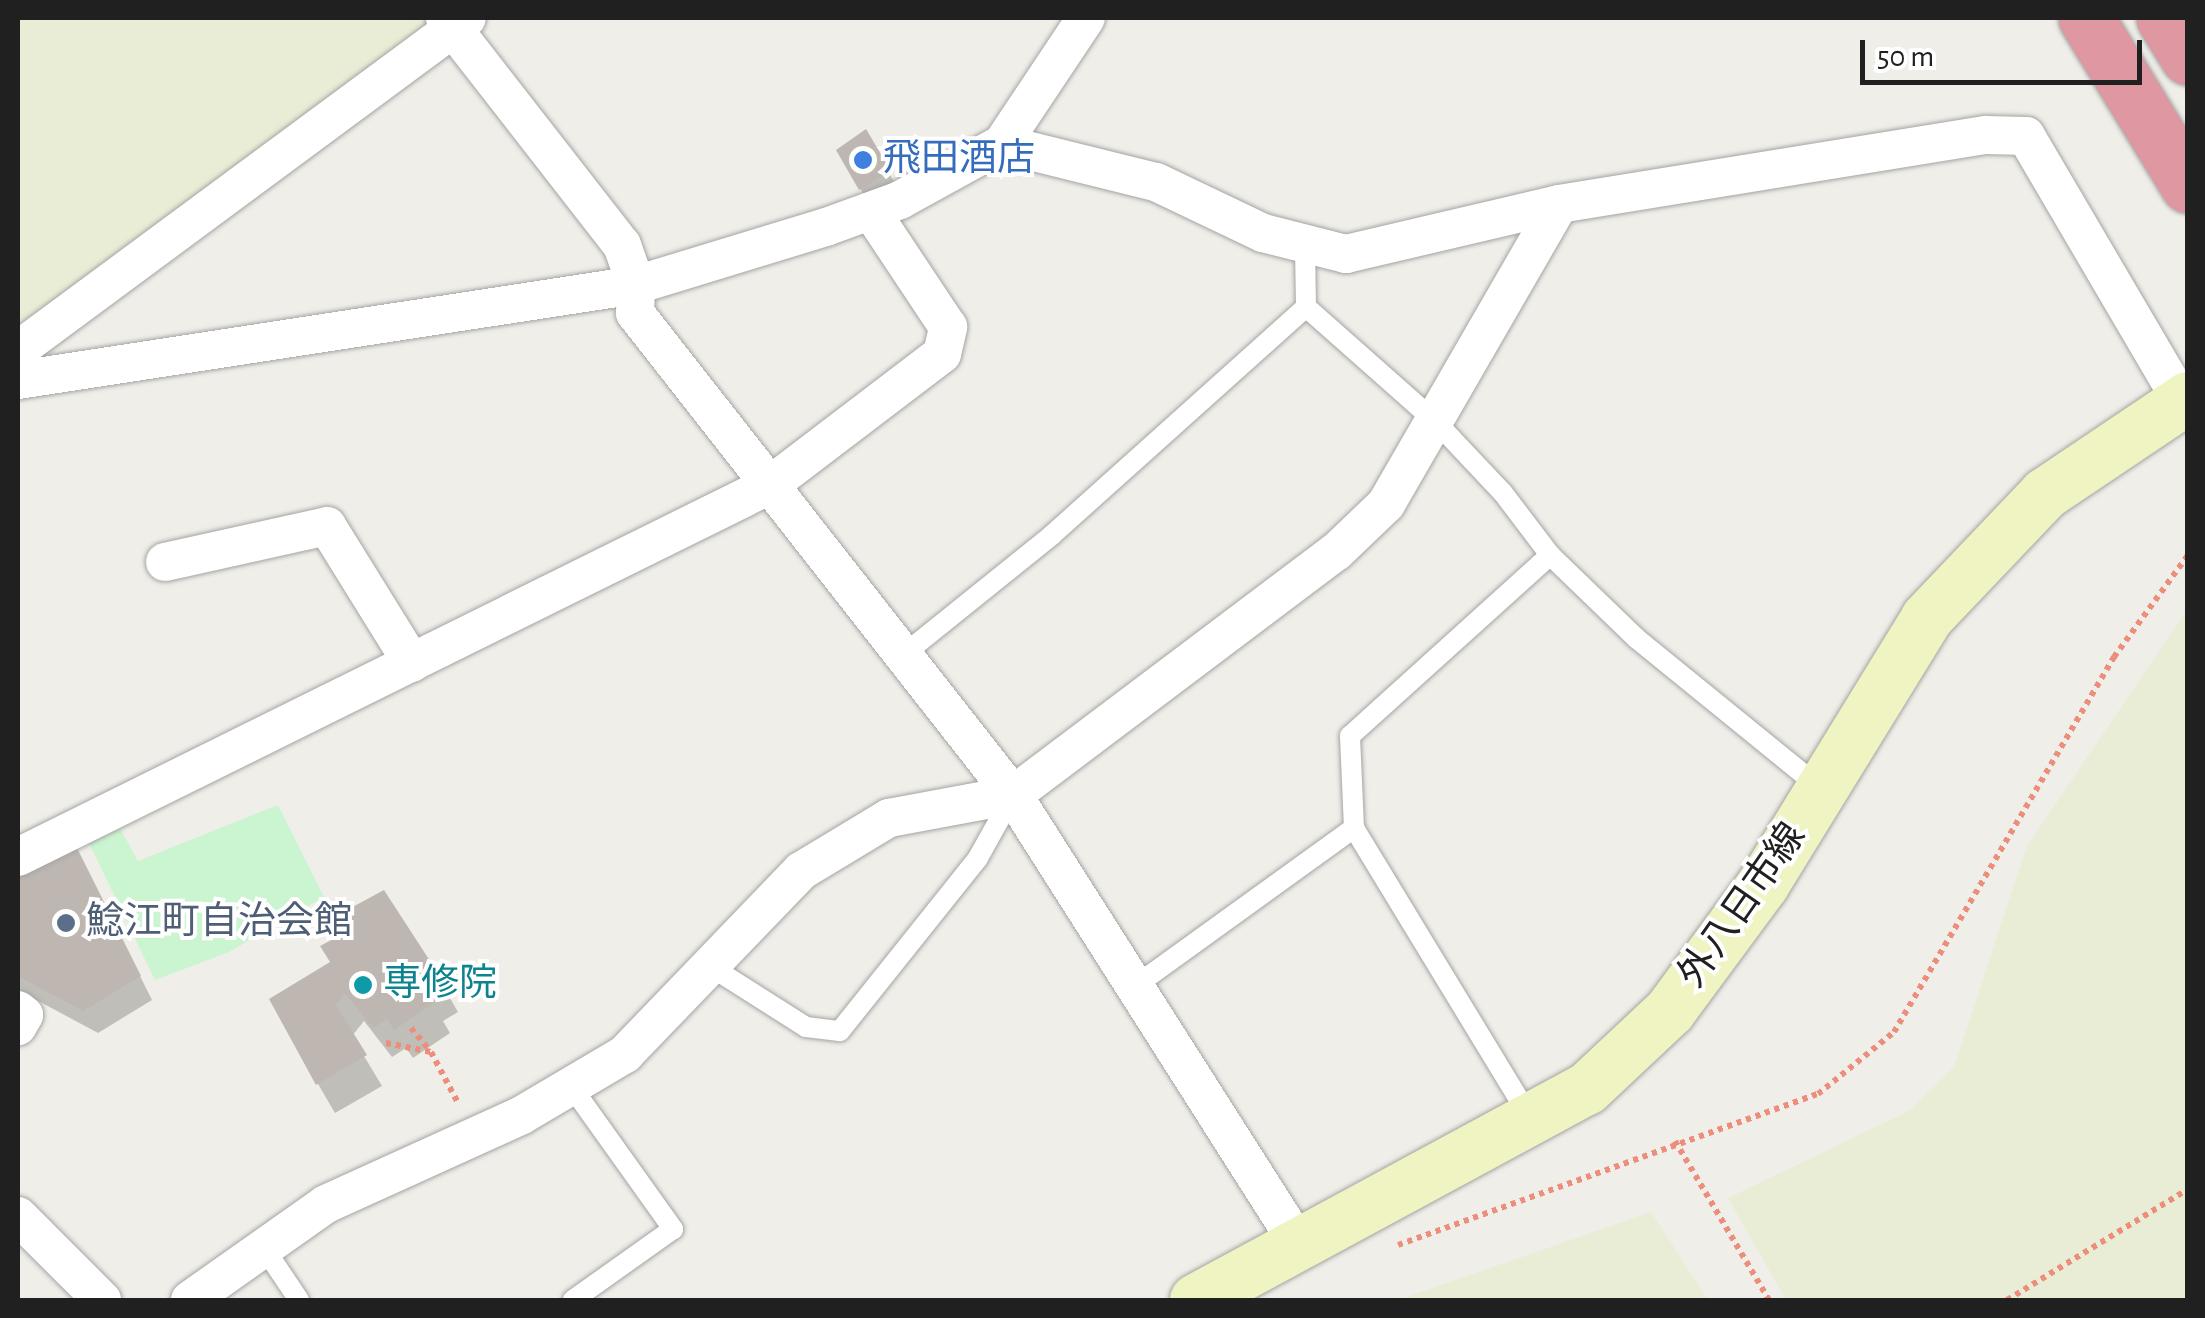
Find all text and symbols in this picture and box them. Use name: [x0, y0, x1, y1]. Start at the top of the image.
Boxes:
scale bar: [1865, 20, 2148, 82]
text: 50 m: [1877, 42, 1934, 72]
place label: 飛田酒店: [883, 137, 1035, 183]
marker: 飛田酒店: [852, 149, 874, 171]
street label: 外八日市線: [1670, 815, 1816, 997]
place label: 鯰江町自治会館: [86, 900, 352, 946]
marker: 鯰江町自治会館: [55, 912, 77, 934]
place label: 専修院: [383, 962, 497, 1008]
marker: 専修院: [352, 974, 374, 996]

